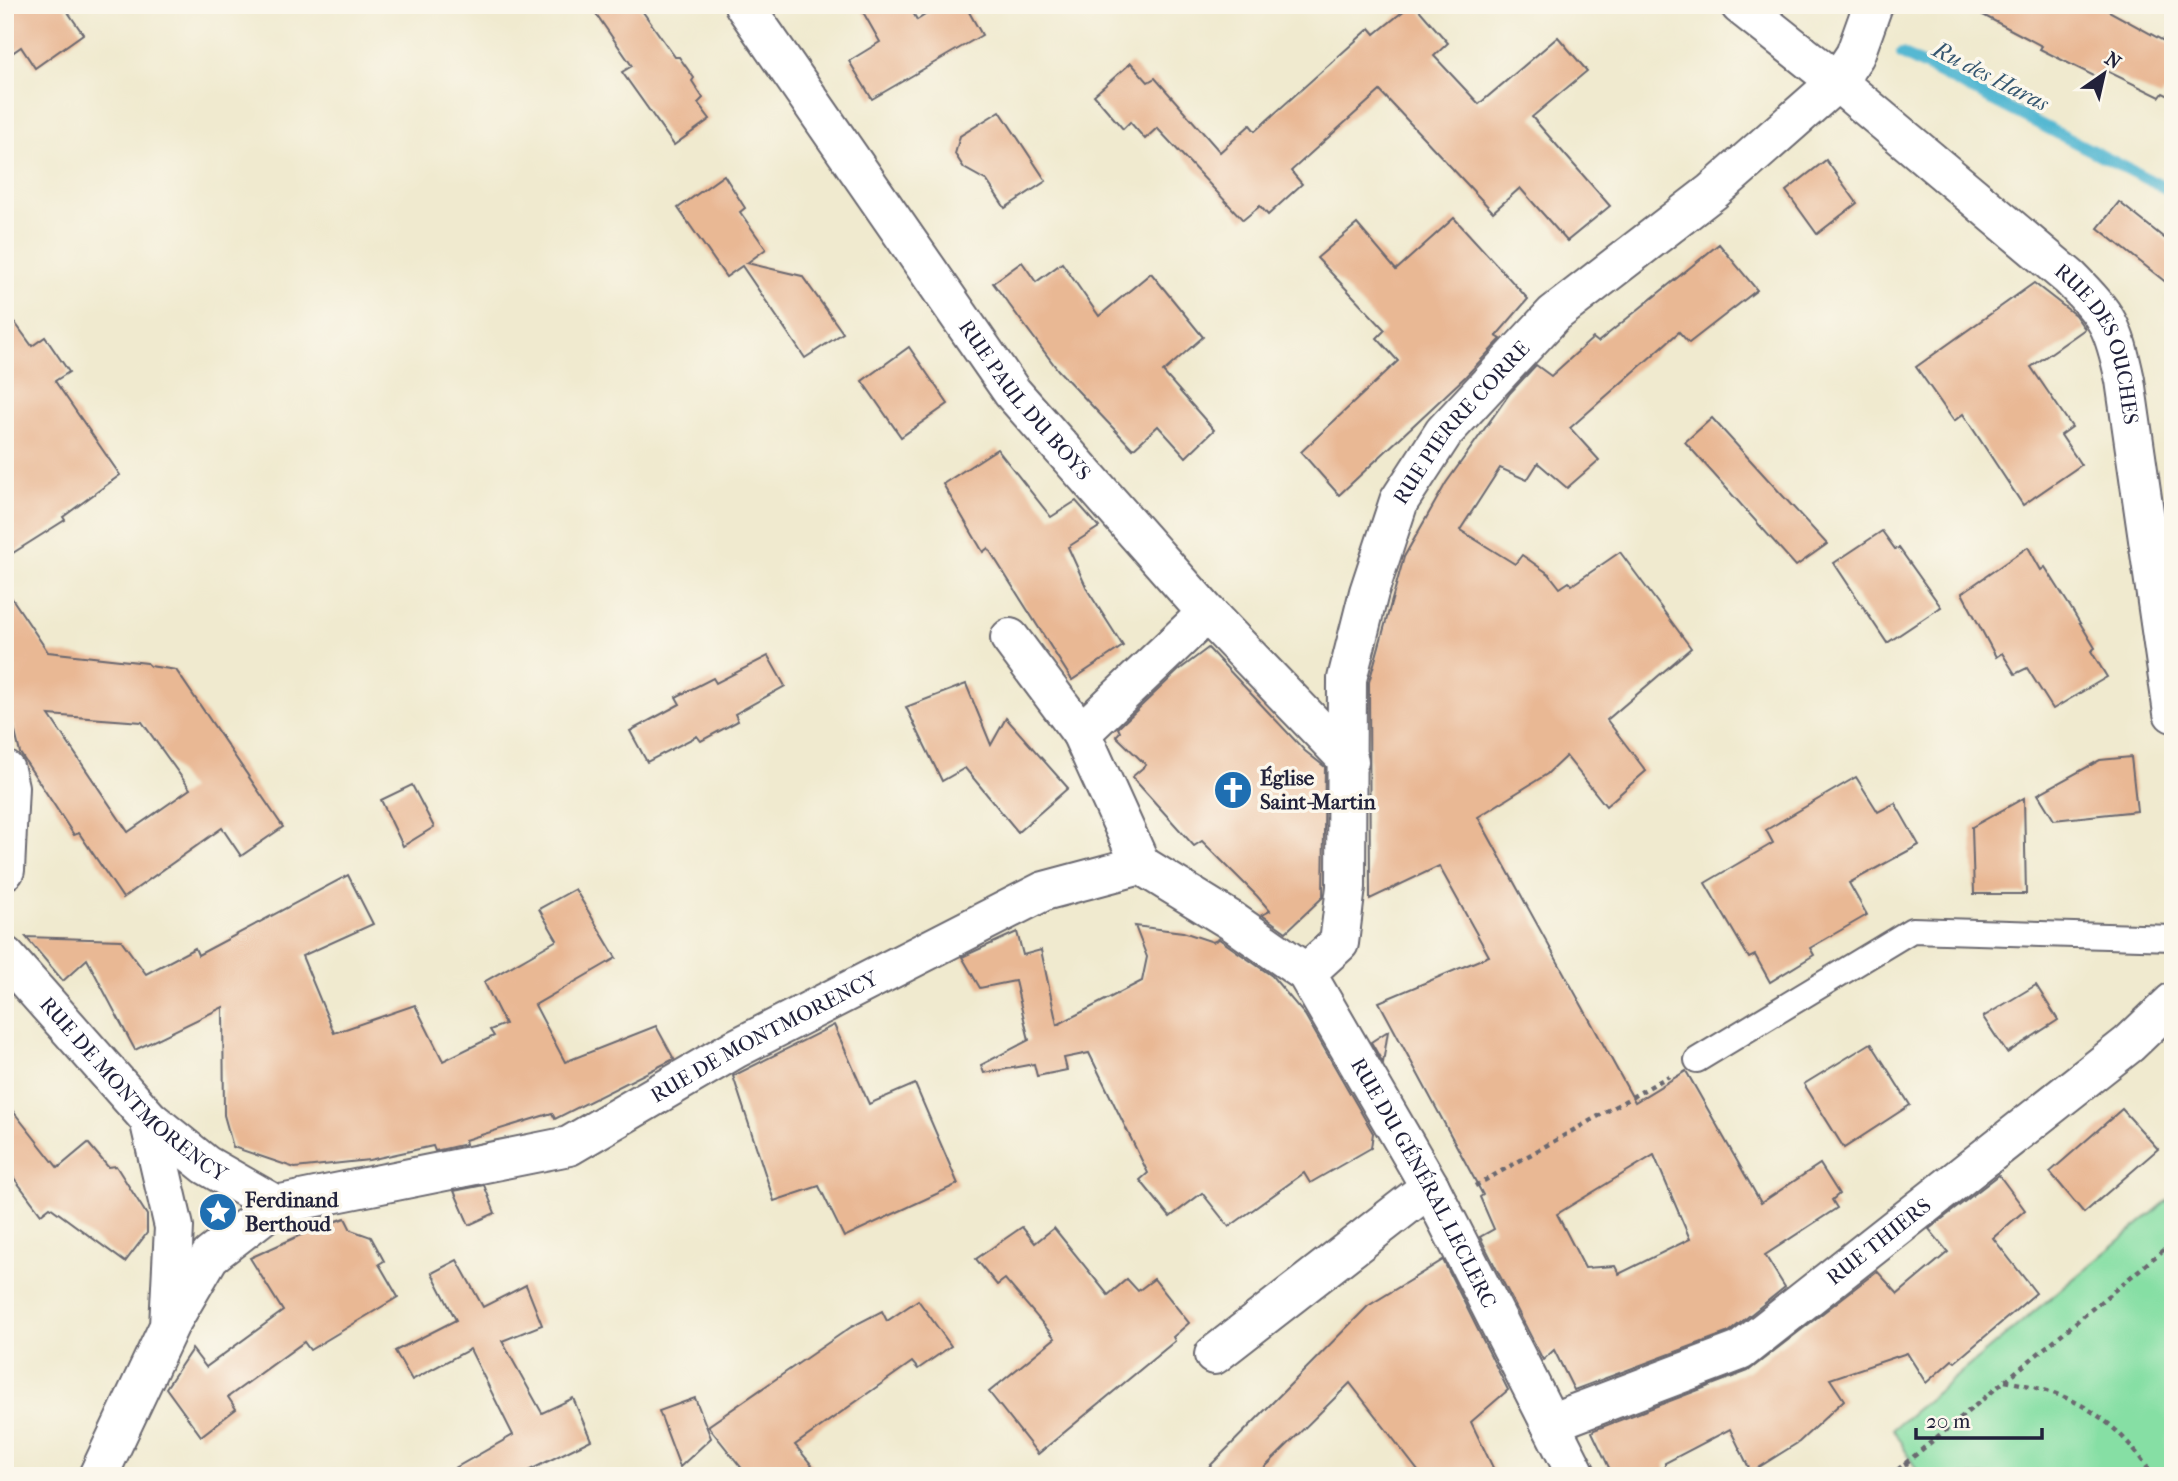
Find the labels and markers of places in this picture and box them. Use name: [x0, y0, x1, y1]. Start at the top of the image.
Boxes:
place label: Église Saint-Martin: [1260, 765, 1376, 814]
church icon: Église Saint-Martin: [1212, 769, 1254, 811]
place label: Ferdinand Berthoud: [244, 1188, 339, 1236]
place icon: Ferdinand Berthoud: [197, 1191, 239, 1233]

